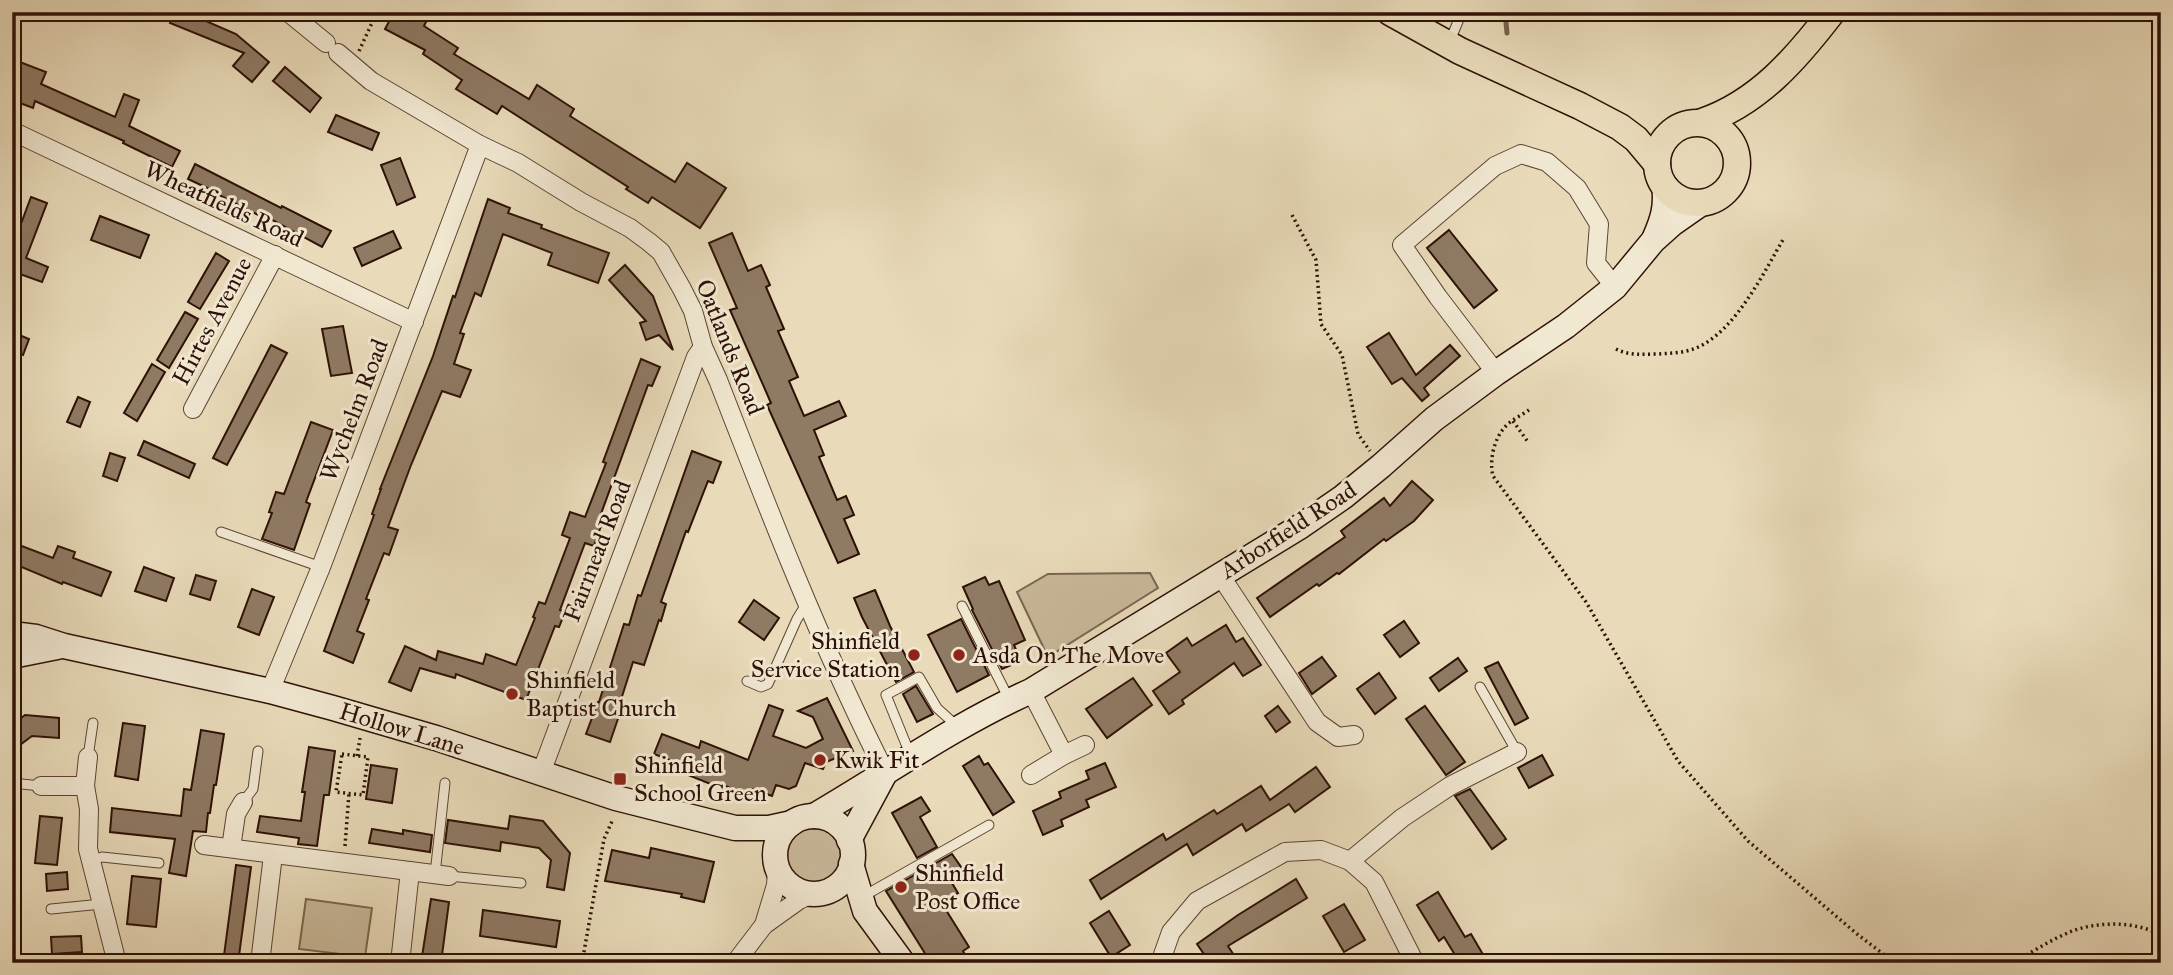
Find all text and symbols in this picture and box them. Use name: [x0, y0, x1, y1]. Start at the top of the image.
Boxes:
street label: Wheatfields Road: [140, 154, 308, 254]
street label: Hirtes Avenue: [166, 252, 258, 390]
street label: Oatlands Road: [689, 275, 771, 419]
street label: Wychelm Road: [313, 335, 395, 485]
street label: Arborfield Road: [1213, 475, 1362, 586]
street label: Fairmead Road: [556, 476, 638, 626]
place label: Shinfield Service Station: [751, 626, 900, 684]
place label: Asda On The Move: [972, 640, 1164, 670]
marker: Shinfield Service Station: [906, 647, 922, 663]
marker: Asda On The Move: [951, 647, 967, 663]
place label: Shinfield Baptist Church: [526, 665, 676, 723]
marker: Shinfield Baptist Church: [504, 686, 520, 702]
street label: Hollow Lane: [336, 696, 468, 762]
place label: Kwik Fit: [834, 745, 920, 775]
place label: Shinfield School Green: [634, 750, 767, 808]
marker: Kwik Fit: [812, 752, 828, 768]
marker: Shinfield School Green: [612, 771, 628, 787]
place label: Shinfield Post Office: [915, 858, 1020, 916]
marker: Shinfield Post Office: [893, 879, 909, 895]

